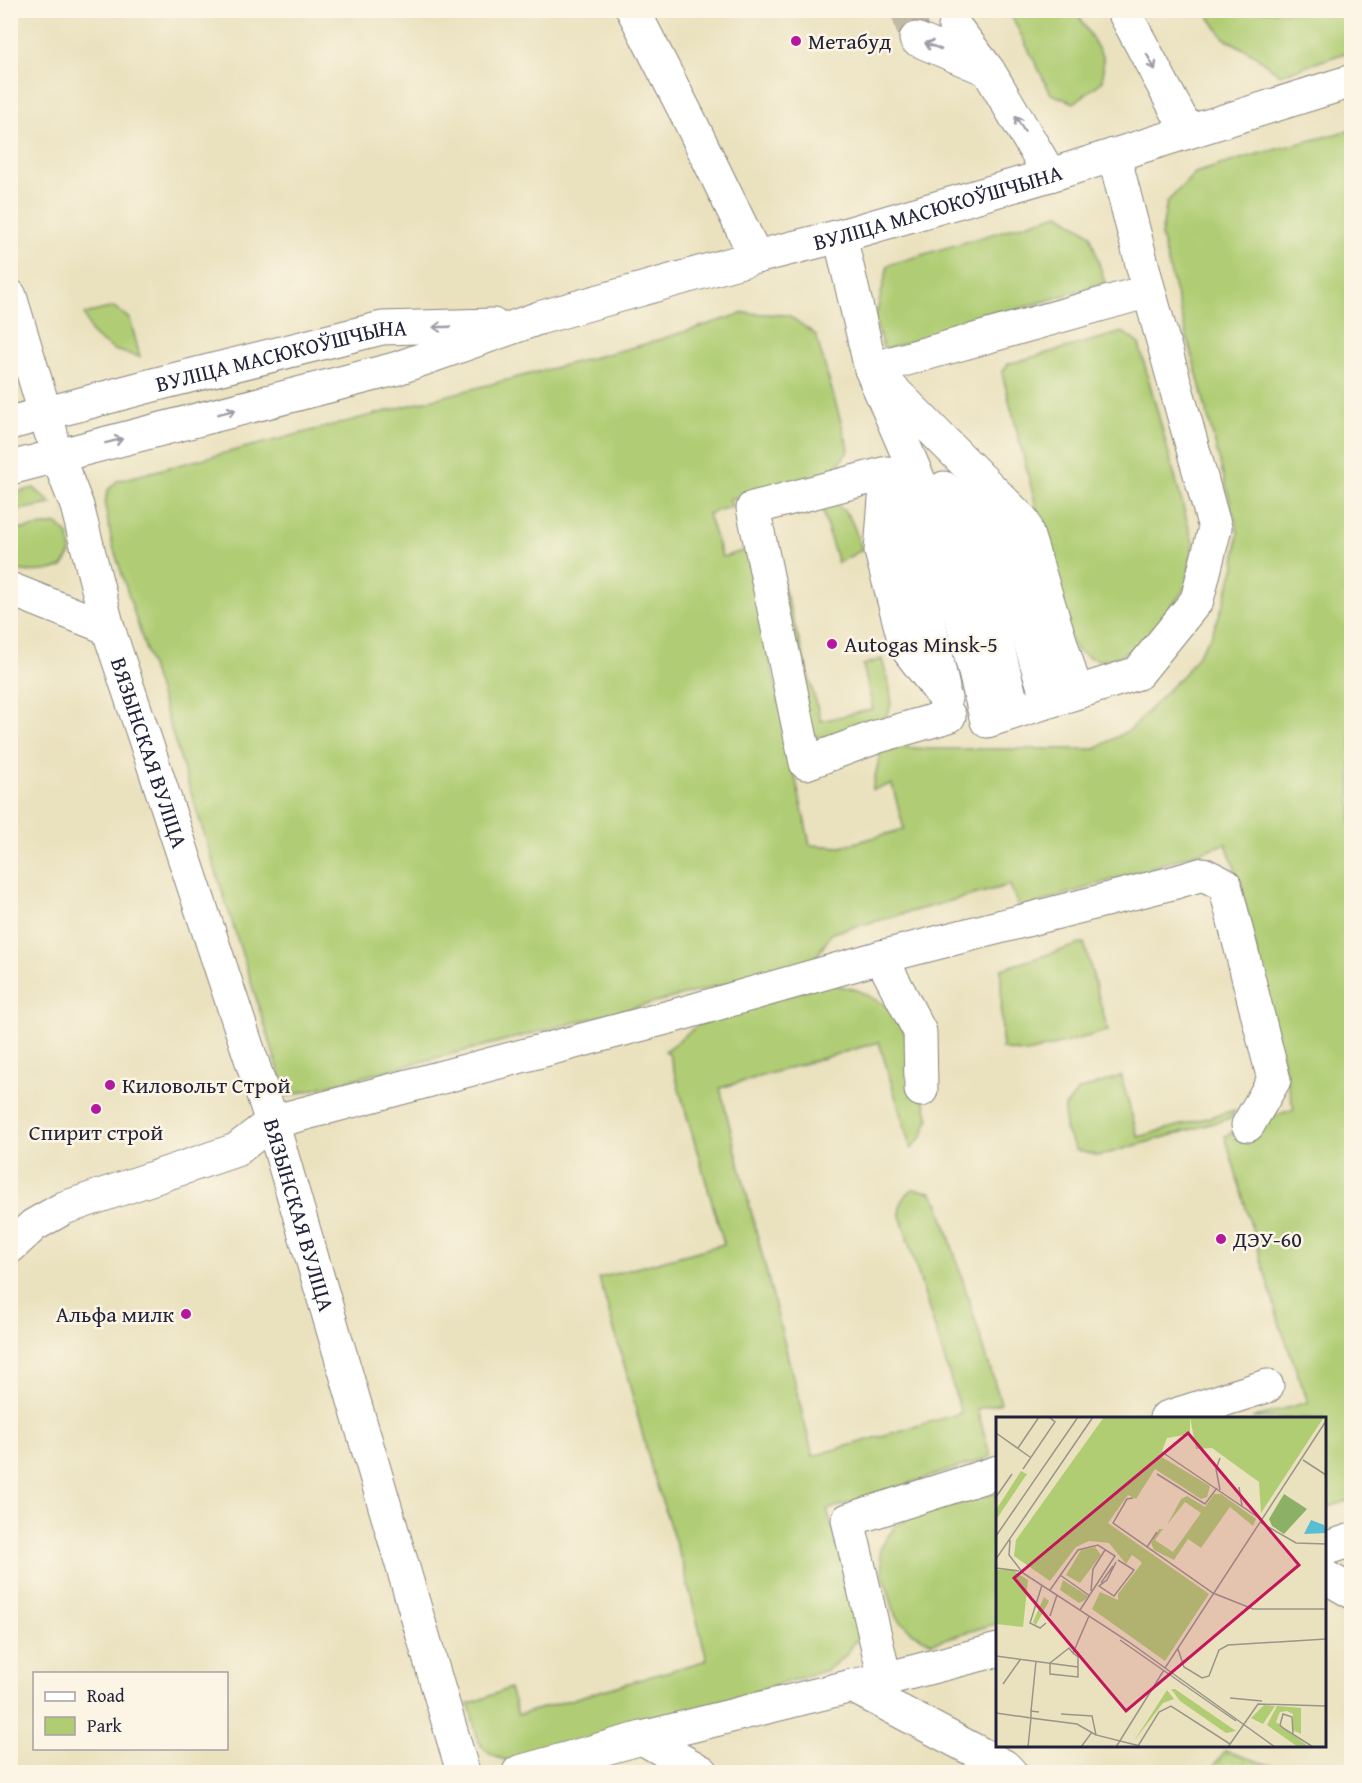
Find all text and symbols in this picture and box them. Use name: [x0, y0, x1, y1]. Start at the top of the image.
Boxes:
place label: Метабуд: [808, 25, 891, 57]
marker: Метабуд: [789, 34, 803, 48]
one-way arrow: [924, 40, 942, 51]
one-way arrow: [1145, 53, 1157, 70]
one-way arrow: [1014, 116, 1026, 133]
street label: ВУЛІЦА МАСЮКОЎШЧЫНА: [810, 156, 1067, 258]
street label: ВУЛІЦА МАСЮКОЎШЧЫНА: [152, 311, 408, 400]
one-way arrow: [433, 321, 453, 332]
one-way arrow: [217, 406, 236, 417]
one-way arrow: [104, 434, 123, 446]
place label: Autogas Minsk-5: [844, 628, 998, 660]
marker: Autogas Minsk-5: [825, 637, 839, 651]
street label: ВЯЗЫНСКАЯ ВУЛІЦА: [103, 653, 196, 853]
place label: Киловольт Строй: [122, 1069, 291, 1101]
marker: Киловольт Строй: [103, 1078, 117, 1092]
marker: Спирит строй: [89, 1102, 103, 1116]
street label: ВЯЗЫНСКАЯ ВУЛІЦА: [256, 1115, 343, 1316]
place label: Спирит строй: [29, 1116, 163, 1148]
place label: ДЭУ-60: [1232, 1223, 1302, 1255]
marker: ДЭУ-60: [1214, 1232, 1228, 1246]
place label: Альфа милк: [56, 1298, 174, 1330]
marker: Альфа милк: [179, 1307, 193, 1321]
inset map: [996, 1417, 1326, 1747]
legend: [33, 1672, 228, 1750]
text: Road: [87, 1682, 125, 1709]
text: Park: [87, 1712, 123, 1739]

